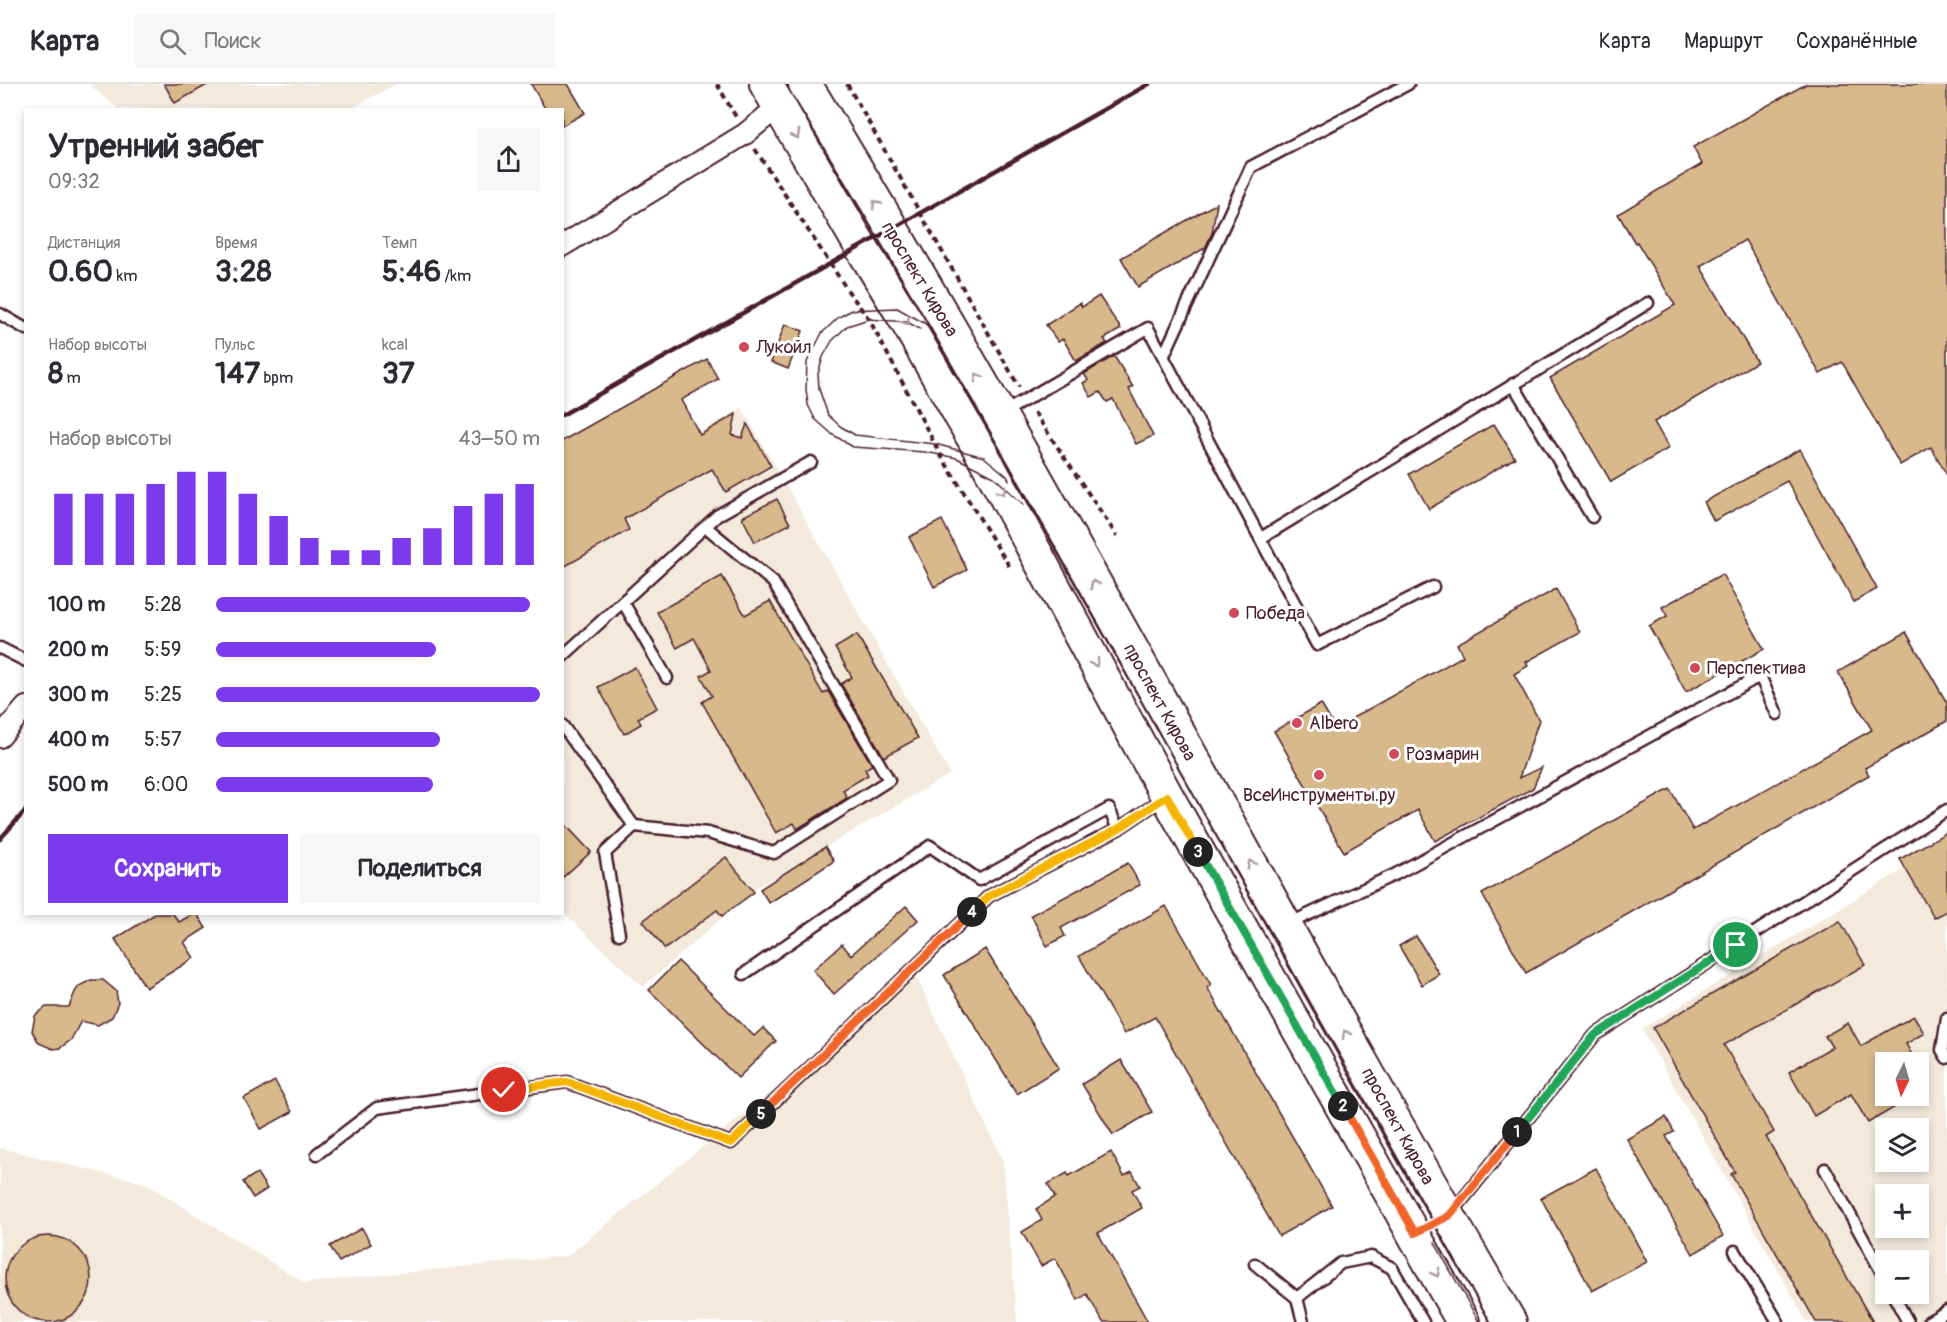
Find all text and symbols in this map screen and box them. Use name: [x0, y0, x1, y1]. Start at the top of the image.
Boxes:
search box: [135, 14, 555, 68]
text: Карта: [30, 24, 99, 59]
icon: search: [156, 25, 189, 58]
text: Поиск: [204, 27, 262, 55]
text: Карта: [1599, 28, 1651, 55]
text: Маршрут: [1684, 28, 1763, 55]
text: Сохранённые: [1796, 28, 1917, 55]
text: Утренний забег: [48, 126, 264, 167]
button: share: [477, 128, 540, 191]
one-way arrow: [788, 129, 800, 139]
text: 09:32: [48, 169, 100, 194]
one-way arrow: [872, 200, 884, 210]
street label: проспект Кирова: [876, 217, 963, 341]
text: Дистанция: [48, 233, 121, 253]
text: Время: [215, 233, 258, 253]
text: Темп: [382, 233, 417, 253]
text: 0.60: [48, 253, 113, 290]
text: 3:28: [215, 253, 272, 290]
text: 5:46: [382, 253, 441, 290]
text: km: [113, 266, 137, 286]
text: /km: [441, 266, 471, 286]
one-way arrow: [899, 315, 910, 326]
text: Набор высоты: [48, 335, 147, 355]
text: Пульс: [215, 335, 255, 355]
text: kcal: [382, 335, 408, 355]
place label: Лукойл: [755, 336, 812, 359]
marker: Лукойл: [737, 340, 751, 354]
text: 8: [48, 355, 63, 392]
text: 147: [215, 355, 260, 392]
text: 37: [382, 355, 415, 392]
text: m: [63, 368, 81, 388]
text: bpm: [260, 368, 293, 388]
one-way arrow: [974, 373, 986, 383]
text: Набор высоты: [48, 426, 172, 451]
text: 43–50 m: [459, 426, 540, 451]
one-way arrow: [995, 485, 1006, 495]
one-way arrow: [1090, 579, 1101, 590]
text: 100 m: [48, 592, 105, 617]
text: 5:28: [144, 592, 181, 617]
place label: Победа: [1246, 602, 1305, 625]
marker: Победа: [1227, 606, 1241, 620]
text: 200 m: [48, 637, 109, 662]
text: 5:59: [144, 637, 181, 662]
street label: проспект Кирова: [1118, 640, 1201, 765]
one-way arrow: [1088, 656, 1099, 667]
place label: Перспектива: [1707, 657, 1806, 680]
marker: Перспектива: [1688, 661, 1702, 675]
text: 300 m: [48, 682, 109, 707]
text: 5:25: [144, 682, 182, 707]
place label: Albero: [1309, 712, 1359, 735]
marker: Albero: [1290, 716, 1304, 730]
text: 400 m: [48, 727, 109, 752]
text: 5:57: [144, 727, 182, 752]
place label: Розмарин: [1406, 743, 1479, 766]
marker: Розмарин: [1387, 747, 1401, 761]
marker: ВсеИнструменты.ру: [1312, 768, 1326, 782]
text: 500 m: [48, 772, 108, 797]
text: 6:00: [144, 772, 188, 797]
place label: ВсеИнструменты.ру: [1243, 784, 1396, 807]
button: Сохранить: [48, 834, 288, 903]
button: Поделиться: [300, 834, 540, 903]
pin: 3: [1183, 837, 1213, 867]
text: 3: [1194, 842, 1202, 862]
one-way arrow: [1246, 860, 1258, 870]
pin: 4: [957, 897, 987, 927]
text: 4: [967, 902, 977, 922]
pin: [1710, 919, 1761, 970]
icon: arrive: [1719, 928, 1752, 961]
one-way arrow: [1342, 1030, 1353, 1040]
north arrow: [1875, 1052, 1929, 1106]
map controls: [1875, 1052, 1929, 1304]
pin: [478, 1064, 529, 1115]
street label: проспект Кирова: [1356, 1064, 1439, 1189]
icon: check: [487, 1073, 520, 1106]
pin: 2: [1328, 1091, 1358, 1121]
text: 2: [1339, 1096, 1347, 1116]
pin: 5: [746, 1099, 776, 1129]
text: 5: [757, 1104, 765, 1124]
pin: 1: [1502, 1117, 1532, 1147]
button: layers: [1875, 1118, 1929, 1172]
text: 1: [1514, 1122, 1520, 1142]
button: +: [1875, 1184, 1929, 1238]
button: −: [1875, 1250, 1929, 1304]
one-way arrow: [1429, 1266, 1440, 1277]

